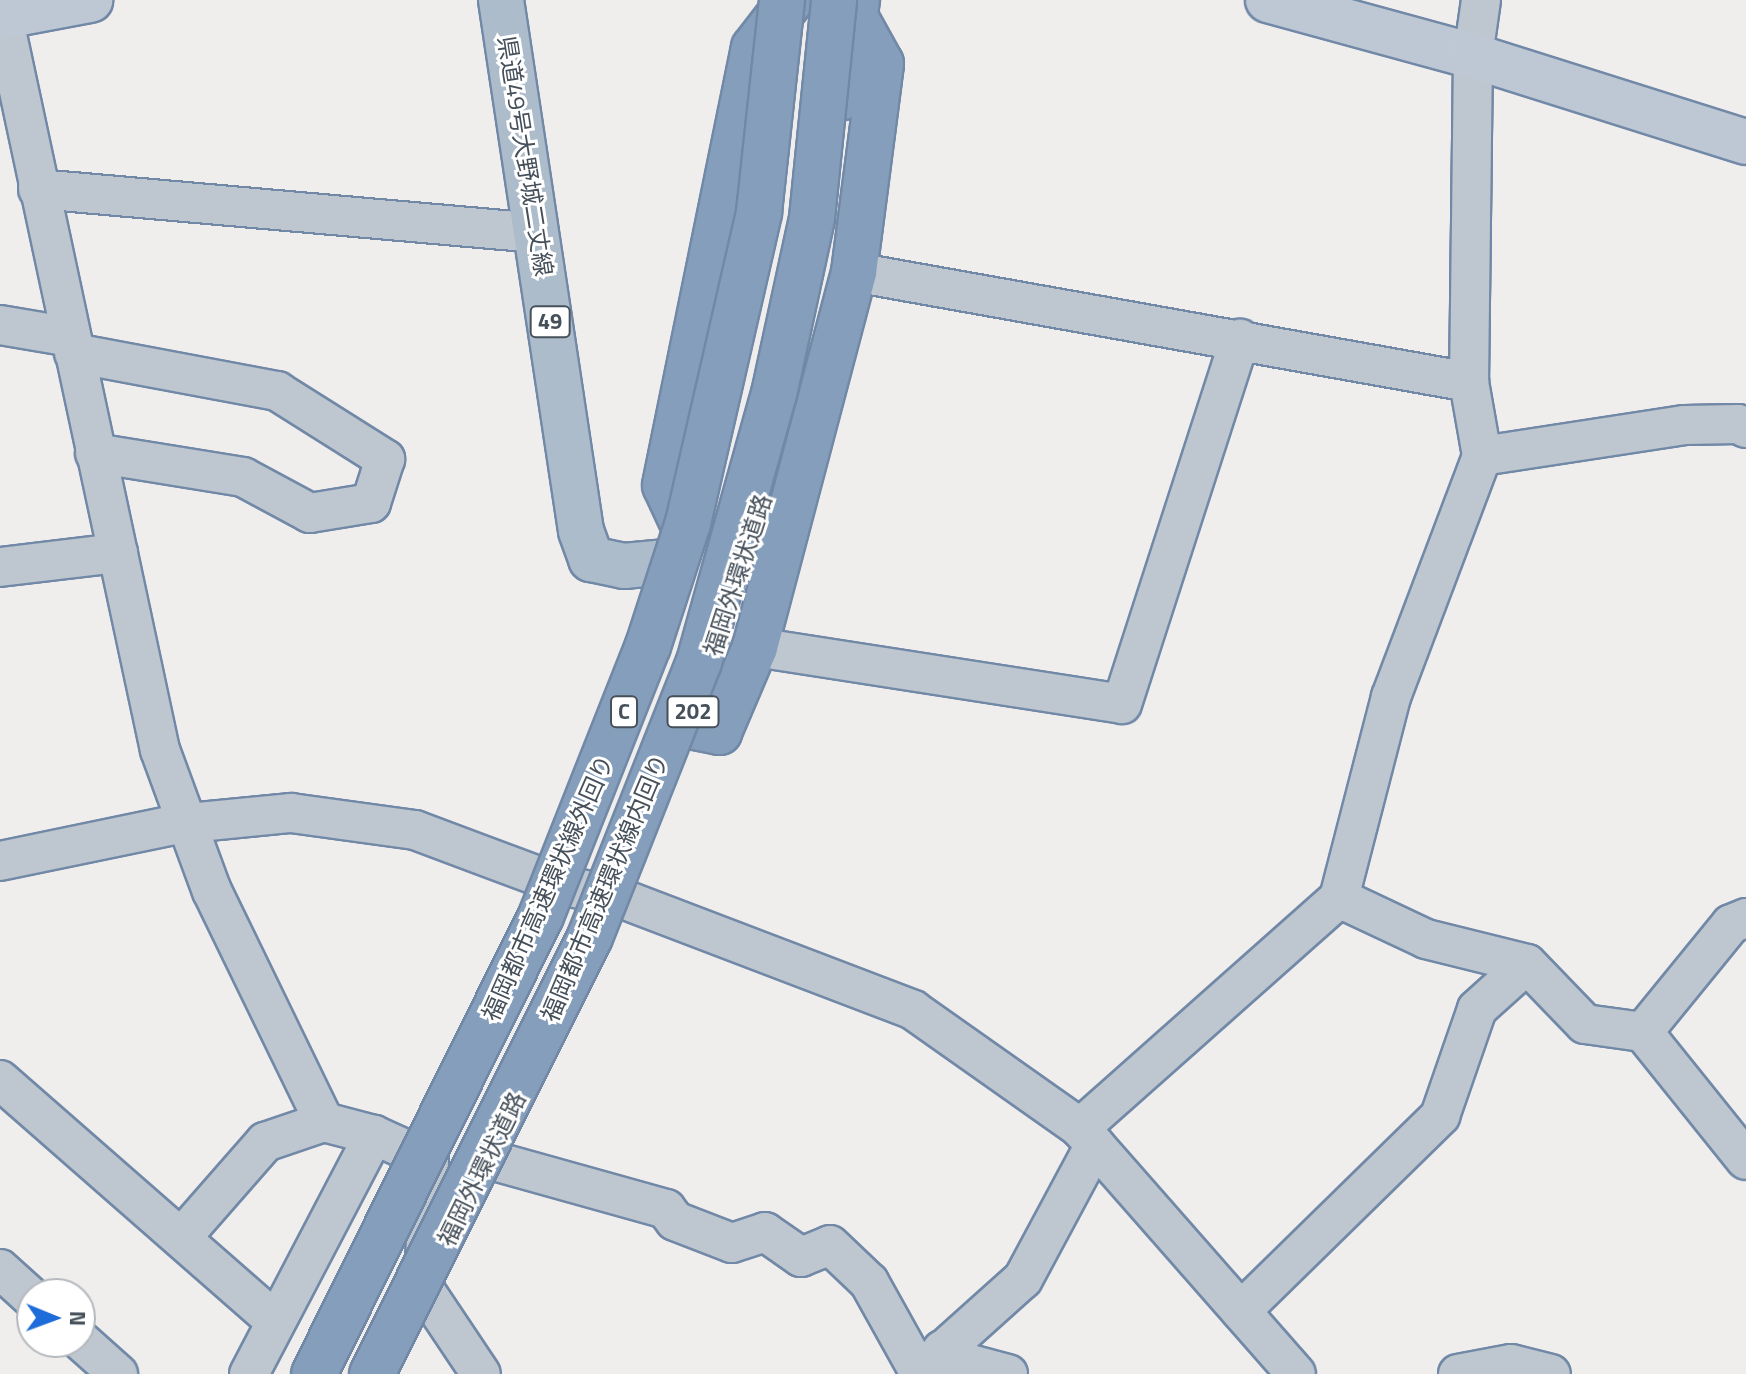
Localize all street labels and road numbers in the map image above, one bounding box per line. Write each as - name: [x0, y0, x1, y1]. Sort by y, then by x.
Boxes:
- street label: 県道49号大野城二丈線: [492, 34, 558, 278]
- road number: 49: [528, 304, 572, 340]
- street label: 福岡外環状道路: [698, 491, 778, 659]
- road number: C: [610, 694, 638, 730]
- road number: 202: [665, 694, 721, 730]
- street label: 福岡都市高速環状線内回り: [535, 750, 675, 1026]
- street label: 福岡都市高速環状線外回り: [476, 751, 620, 1025]
- street label: 福岡外環状道路: [432, 1087, 532, 1251]

